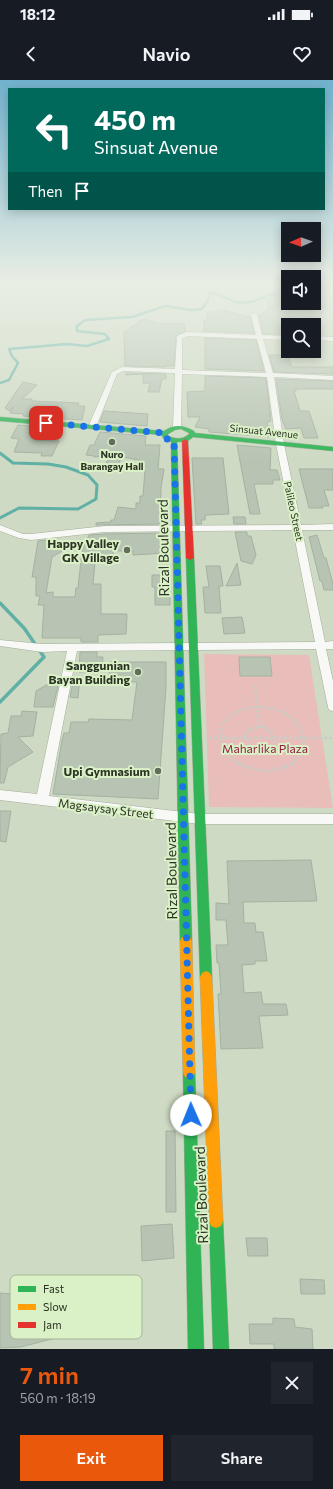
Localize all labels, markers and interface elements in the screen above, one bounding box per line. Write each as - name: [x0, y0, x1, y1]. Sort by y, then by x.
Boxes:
- text: 18:12: [20, 5, 55, 23]
- icon: back: [20, 43, 42, 65]
- text: Navio: [142, 43, 191, 65]
- icon: heart: [291, 43, 313, 65]
- text: 450 m: [94, 102, 176, 136]
- icon: left: [28, 104, 80, 156]
- text: Sinsuat Avenue: [94, 136, 218, 158]
- icon: arrive: [71, 180, 93, 202]
- text: Then: [28, 182, 63, 200]
- north arrow: [281, 222, 321, 262]
- map controls: [281, 222, 321, 358]
- button: sound: [281, 270, 321, 310]
- button: search: [281, 318, 321, 358]
- pin: [29, 406, 63, 440]
- icon: arrive: [35, 412, 57, 434]
- street label: Sinsuat Avenue: [229, 421, 299, 441]
- marker: Nuro Barangay Hall: [107, 437, 117, 447]
- place label: Nuro Barangay Hall: [80, 448, 144, 472]
- street label: Palileo Street: [282, 480, 306, 542]
- street label: Rizal Boulevard: [154, 499, 172, 597]
- place label: Happy Valley GK Village: [47, 536, 119, 564]
- marker: Happy Valley GK Village: [122, 545, 132, 555]
- place label: Sanggunian Bayan Building: [49, 658, 130, 686]
- marker: Sanggunian Bayan Building: [133, 667, 143, 677]
- park label: Maharlika Plaza: [222, 741, 308, 755]
- place label: Upi Gymnasium: [64, 764, 150, 778]
- marker: Upi Gymnasium: [153, 766, 163, 776]
- street label: Magsaysay Street: [58, 795, 155, 821]
- street label: Rizal Boulevard: [162, 822, 180, 920]
- position arrow: [170, 1094, 212, 1136]
- street label: Rizal Boulevard: [191, 1146, 211, 1244]
- legend: [10, 1275, 142, 1339]
- text: Fast: [43, 1282, 65, 1295]
- text: Slow: [43, 1300, 68, 1313]
- text: Jam: [43, 1318, 62, 1332]
- text: 7 min: [20, 1360, 79, 1389]
- button: close: [271, 1362, 313, 1404]
- text: 560 m · 18:19: [20, 1390, 96, 1406]
- button: Exit: [20, 1435, 163, 1481]
- button: Share: [171, 1435, 313, 1481]

